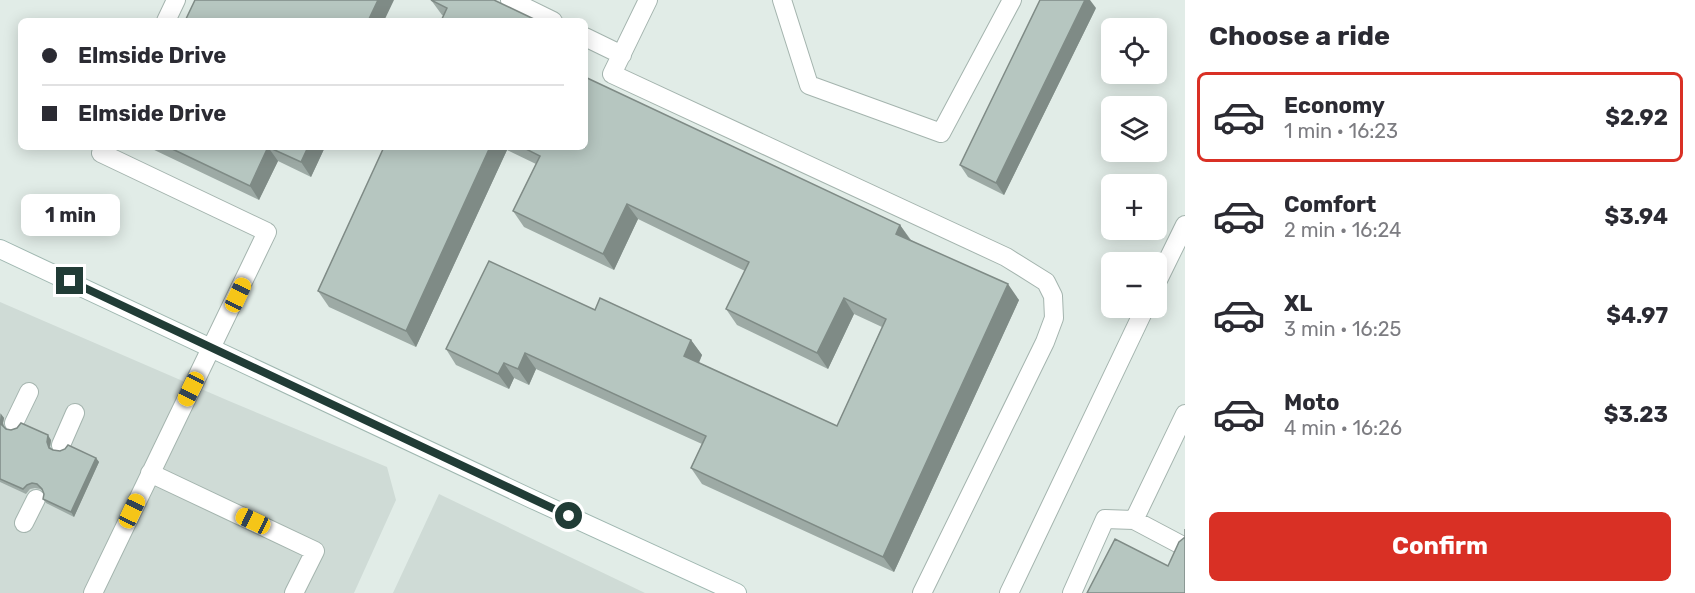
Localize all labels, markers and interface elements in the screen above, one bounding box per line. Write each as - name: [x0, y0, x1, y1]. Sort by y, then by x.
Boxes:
- map controls: [1101, 18, 1167, 318]
- button: locate: [1101, 18, 1167, 84]
- text: Choose a ride: [1209, 20, 1390, 52]
- text: Elmside Drive: [78, 42, 226, 69]
- icon: car: [1212, 90, 1266, 144]
- text: Economy: [1284, 92, 1385, 119]
- button: layers: [1101, 96, 1167, 162]
- text: Elmside Drive: [78, 100, 226, 127]
- text: $2.92: [1605, 104, 1668, 131]
- text: 1 min · 16:23: [1284, 119, 1398, 143]
- button: +: [1101, 174, 1167, 240]
- icon: car: [1212, 189, 1266, 243]
- text: Comfort: [1284, 191, 1376, 218]
- callout: 1 min: [20, 194, 119, 236]
- text: 1 min: [45, 203, 96, 227]
- text: $3.94: [1604, 203, 1668, 230]
- text: 2 min · 16:24: [1284, 218, 1402, 242]
- button: −: [1101, 252, 1167, 318]
- route end: [56, 267, 83, 294]
- car: [222, 275, 254, 315]
- icon: car: [1212, 288, 1266, 342]
- text: XL: [1284, 290, 1312, 317]
- text: $4.97: [1606, 302, 1668, 329]
- text: 3 min · 16:25: [1284, 317, 1401, 341]
- car: [175, 369, 207, 409]
- icon: car: [1212, 387, 1266, 441]
- text: Moto: [1284, 389, 1339, 416]
- text: $3.23: [1604, 401, 1668, 428]
- text: 4 min · 16:26: [1284, 416, 1402, 440]
- car: [116, 491, 148, 531]
- route start: [555, 502, 582, 529]
- car: [233, 505, 273, 537]
- button: Confirm: [1209, 512, 1671, 581]

